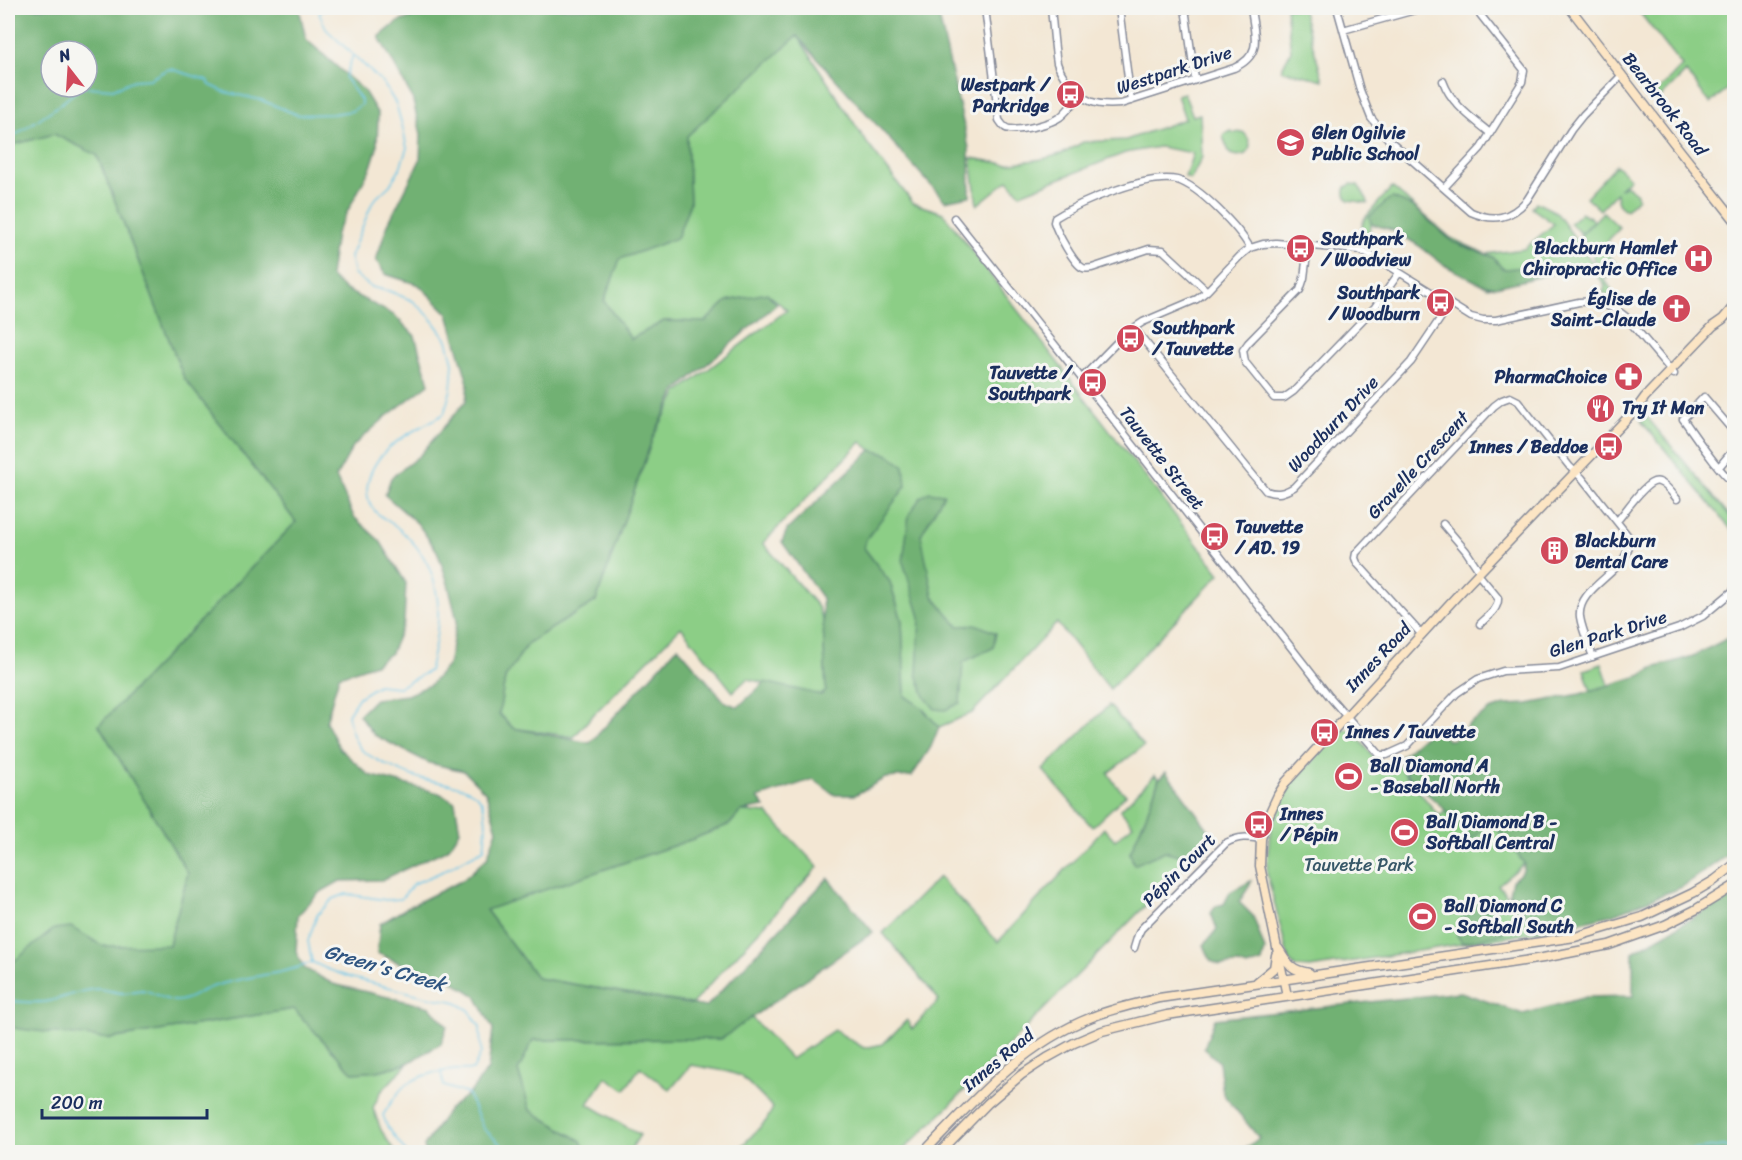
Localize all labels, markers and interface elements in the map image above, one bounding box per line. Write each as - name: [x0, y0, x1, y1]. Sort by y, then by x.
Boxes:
- street label: Westpark Drive: [1112, 36, 1236, 104]
- north arrow: [39, 39, 99, 99]
- text: N: [54, 39, 75, 71]
- street label: Bearbrook Road: [1614, 45, 1717, 164]
- place label: Westpark / Parkridge: [961, 69, 1052, 122]
- bus stop icon: Westpark / Parkridge: [1054, 79, 1086, 111]
- place label: Glen Ogilvie Public School: [1311, 117, 1420, 170]
- school or university icon: Glen Ogilvie Public School: [1275, 127, 1307, 159]
- place label: Southpark / Woodview: [1320, 223, 1412, 276]
- place label: Blackburn Hamlet Chiropractic Office: [1522, 232, 1679, 285]
- bus stop icon: Southpark / Woodview: [1284, 233, 1316, 265]
- hospital icon: Blackburn Hamlet Chiropractic Office: [1682, 242, 1714, 274]
- place label: Southpark / Woodburn: [1327, 277, 1420, 330]
- place label: Église de Saint-Claude: [1550, 283, 1657, 336]
- bus stop icon: Southpark / Woodburn: [1425, 287, 1457, 319]
- church icon: Église de Saint-Claude: [1661, 293, 1693, 325]
- place label: Southpark / Tauvette: [1151, 312, 1235, 365]
- bus stop icon: Southpark / Tauvette: [1115, 322, 1147, 354]
- place label: Tauvette / Southpark: [987, 357, 1074, 410]
- place label: PharmaChoice: [1495, 361, 1608, 393]
- pharmacy icon: PharmaChoice: [1612, 361, 1644, 393]
- bus stop icon: Tauvette / Southpark: [1076, 367, 1108, 399]
- street label: Woodburn Drive: [1279, 368, 1387, 480]
- restaurant icon: Try It Man: [1585, 392, 1617, 424]
- place label: Try It Man: [1622, 392, 1705, 424]
- street label: Tauvette Street: [1111, 399, 1213, 517]
- street label: Gravelle Crescent: [1359, 403, 1478, 527]
- place label: Innes / Beddoe: [1468, 431, 1588, 463]
- bus stop icon: Innes / Beddoe: [1593, 431, 1625, 463]
- place label: Tauvette / AD. 19: [1234, 511, 1304, 564]
- bus stop icon: Tauvette / AD. 19: [1198, 521, 1230, 553]
- place label: Blackburn Dental Care: [1575, 525, 1669, 578]
- building icon: Blackburn Dental Care: [1538, 535, 1570, 567]
- street label: Glen Park Drive: [1545, 601, 1671, 667]
- street label: Innes Road: [1336, 613, 1420, 700]
- bus stop icon: Innes / Tauvette: [1309, 716, 1341, 748]
- place label: Innes / Tauvette: [1345, 716, 1476, 748]
- place label: Ball Diamond A - Baseball North: [1370, 750, 1501, 803]
- sports icon: Ball Diamond A - Baseball North: [1333, 760, 1365, 792]
- place label: Innes / Pépin: [1279, 798, 1338, 851]
- place label: Ball Diamond B - Softball Central: [1425, 806, 1557, 859]
- bus stop icon: Innes / Pépin: [1243, 808, 1275, 840]
- sports icon: Ball Diamond B - Softball Central: [1389, 816, 1421, 848]
- street label: Pépin Court: [1134, 825, 1224, 915]
- park label: Tauvette Park: [1304, 849, 1414, 881]
- place label: Ball Diamond C - Softball South: [1444, 890, 1574, 943]
- sports icon: Ball Diamond C - Softball South: [1407, 900, 1439, 932]
- water label: Green's Creek: [320, 934, 452, 1003]
- street label: Innes Road: [954, 1019, 1043, 1101]
- scale bar: [42, 1082, 207, 1120]
- text: 200 m: [51, 1087, 103, 1119]

